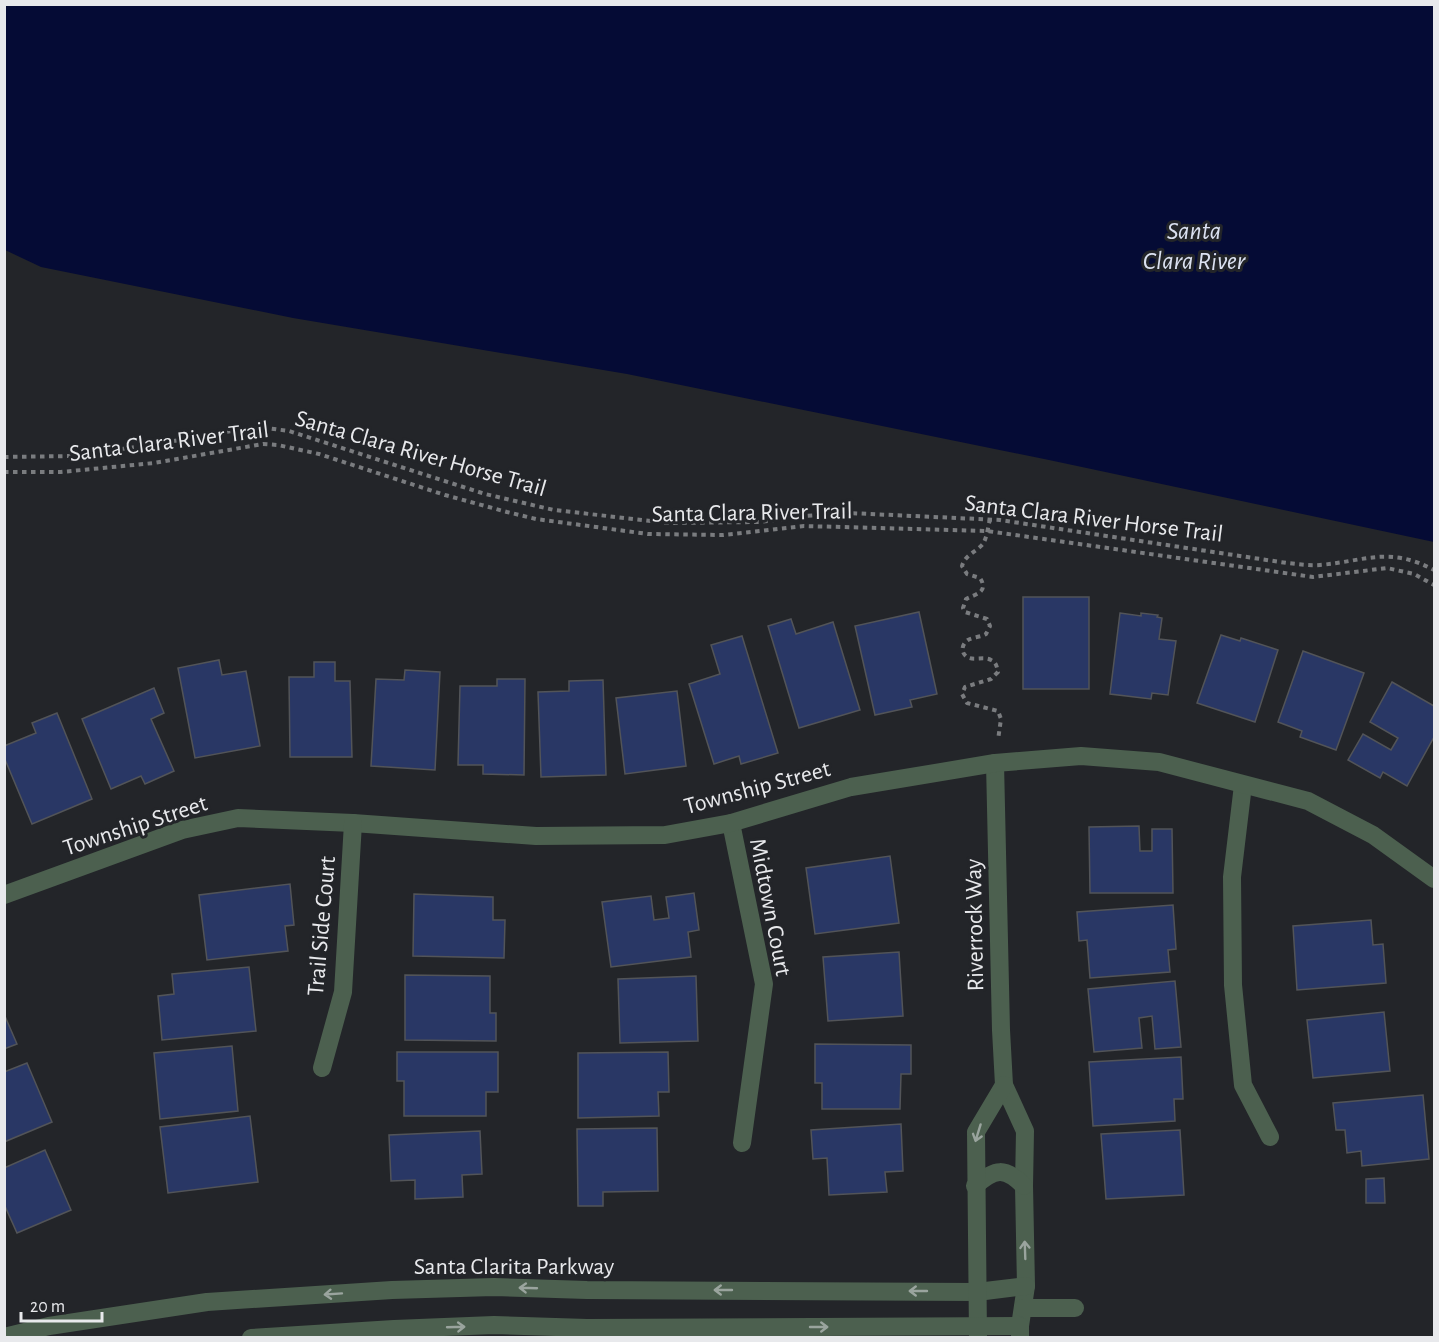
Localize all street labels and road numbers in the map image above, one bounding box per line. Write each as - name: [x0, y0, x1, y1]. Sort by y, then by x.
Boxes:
- street label: Santa Clara River Horse Trail: [292, 407, 549, 501]
- street label: Santa Clara River Trail: [68, 418, 270, 466]
- street label: Santa Clara River Horse Trail: [963, 491, 1224, 547]
- street label: Santa Clara River Trail: [651, 499, 853, 527]
- street label: Township Street: [682, 757, 833, 819]
- street label: Township Street: [60, 791, 211, 861]
- street label: Midtown Court: [745, 836, 795, 978]
- street label: Trail Side Court: [304, 855, 340, 997]
- street label: Riverrock Way: [962, 859, 988, 991]
- street label: Santa Clarita Parkway: [414, 1255, 614, 1279]

